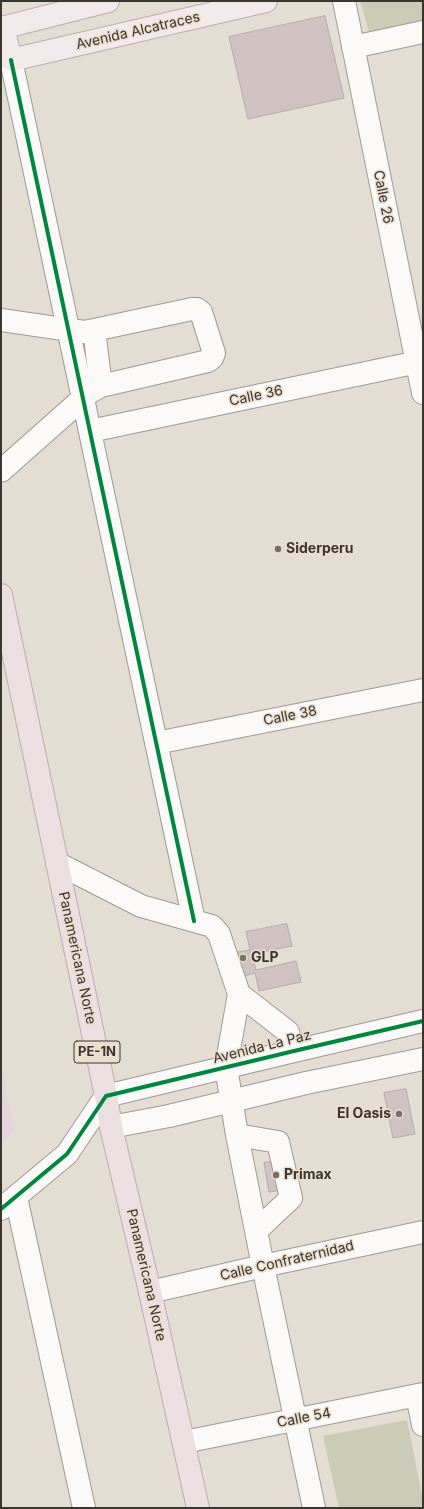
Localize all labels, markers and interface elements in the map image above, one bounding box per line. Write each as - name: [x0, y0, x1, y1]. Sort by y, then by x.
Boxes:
- street label: Avenida Alcatraces: [74, 9, 202, 53]
- street label: Calle 26: [370, 169, 396, 225]
- street label: Calle 36: [228, 382, 284, 410]
- place label: Siderperu: [286, 541, 354, 557]
- marker: Siderperu: [273, 544, 283, 554]
- street label: Calle 38: [262, 703, 318, 729]
- street label: Panamericana Norte: [55, 890, 99, 1026]
- place label: GLP: [251, 950, 278, 966]
- marker: GLP: [238, 953, 248, 963]
- street label: Avenida La Paz: [211, 1027, 313, 1067]
- road number: PE-1N: [74, 1041, 120, 1063]
- place label: El Oasis: [337, 1106, 391, 1122]
- marker: El Oasis: [394, 1109, 404, 1119]
- place label: Primax: [284, 1167, 332, 1183]
- marker: Primax: [271, 1170, 281, 1180]
- street label: Panamericana Norte: [123, 1207, 169, 1343]
- street label: Calle Confraternidad: [218, 1237, 356, 1285]
- street label: Calle 54: [276, 1405, 332, 1431]

